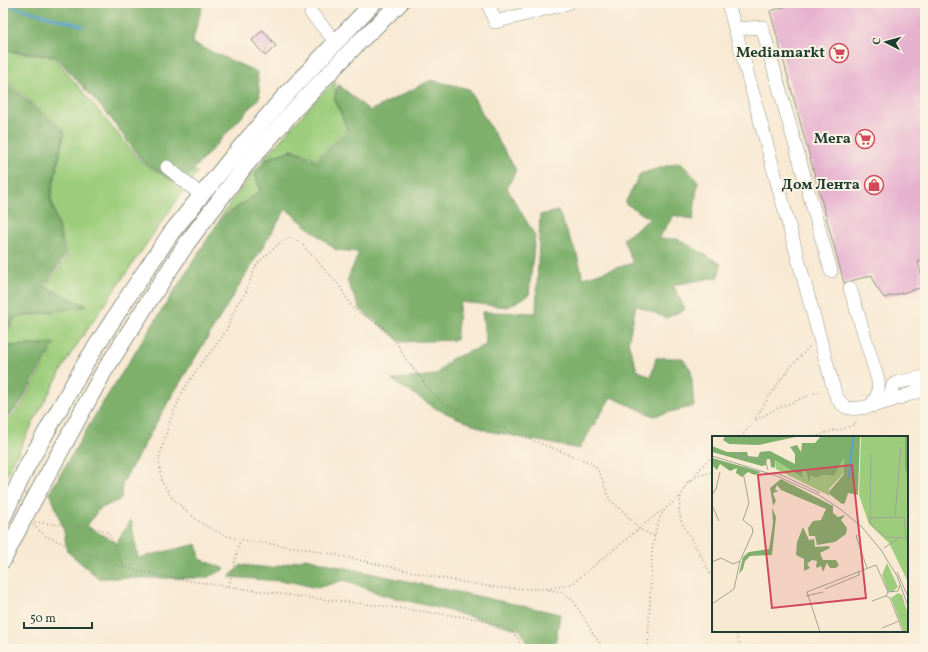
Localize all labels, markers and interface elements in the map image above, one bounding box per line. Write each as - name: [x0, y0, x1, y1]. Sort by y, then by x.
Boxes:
- north arrow: [866, 22, 906, 62]
- text: С: [870, 37, 885, 45]
- supermarket icon: Mediamarkt: [828, 42, 850, 64]
- place label: Mediamarkt: [736, 43, 825, 64]
- supermarket icon: Мега: [854, 128, 876, 150]
- place label: Мега: [814, 129, 851, 150]
- shop icon: Дом Лента: [863, 174, 885, 196]
- place label: Дом Лента: [782, 175, 860, 196]
- inset map: [712, 436, 908, 632]
- scale bar: [24, 604, 92, 630]
- text: 50 m: [30, 611, 56, 627]

